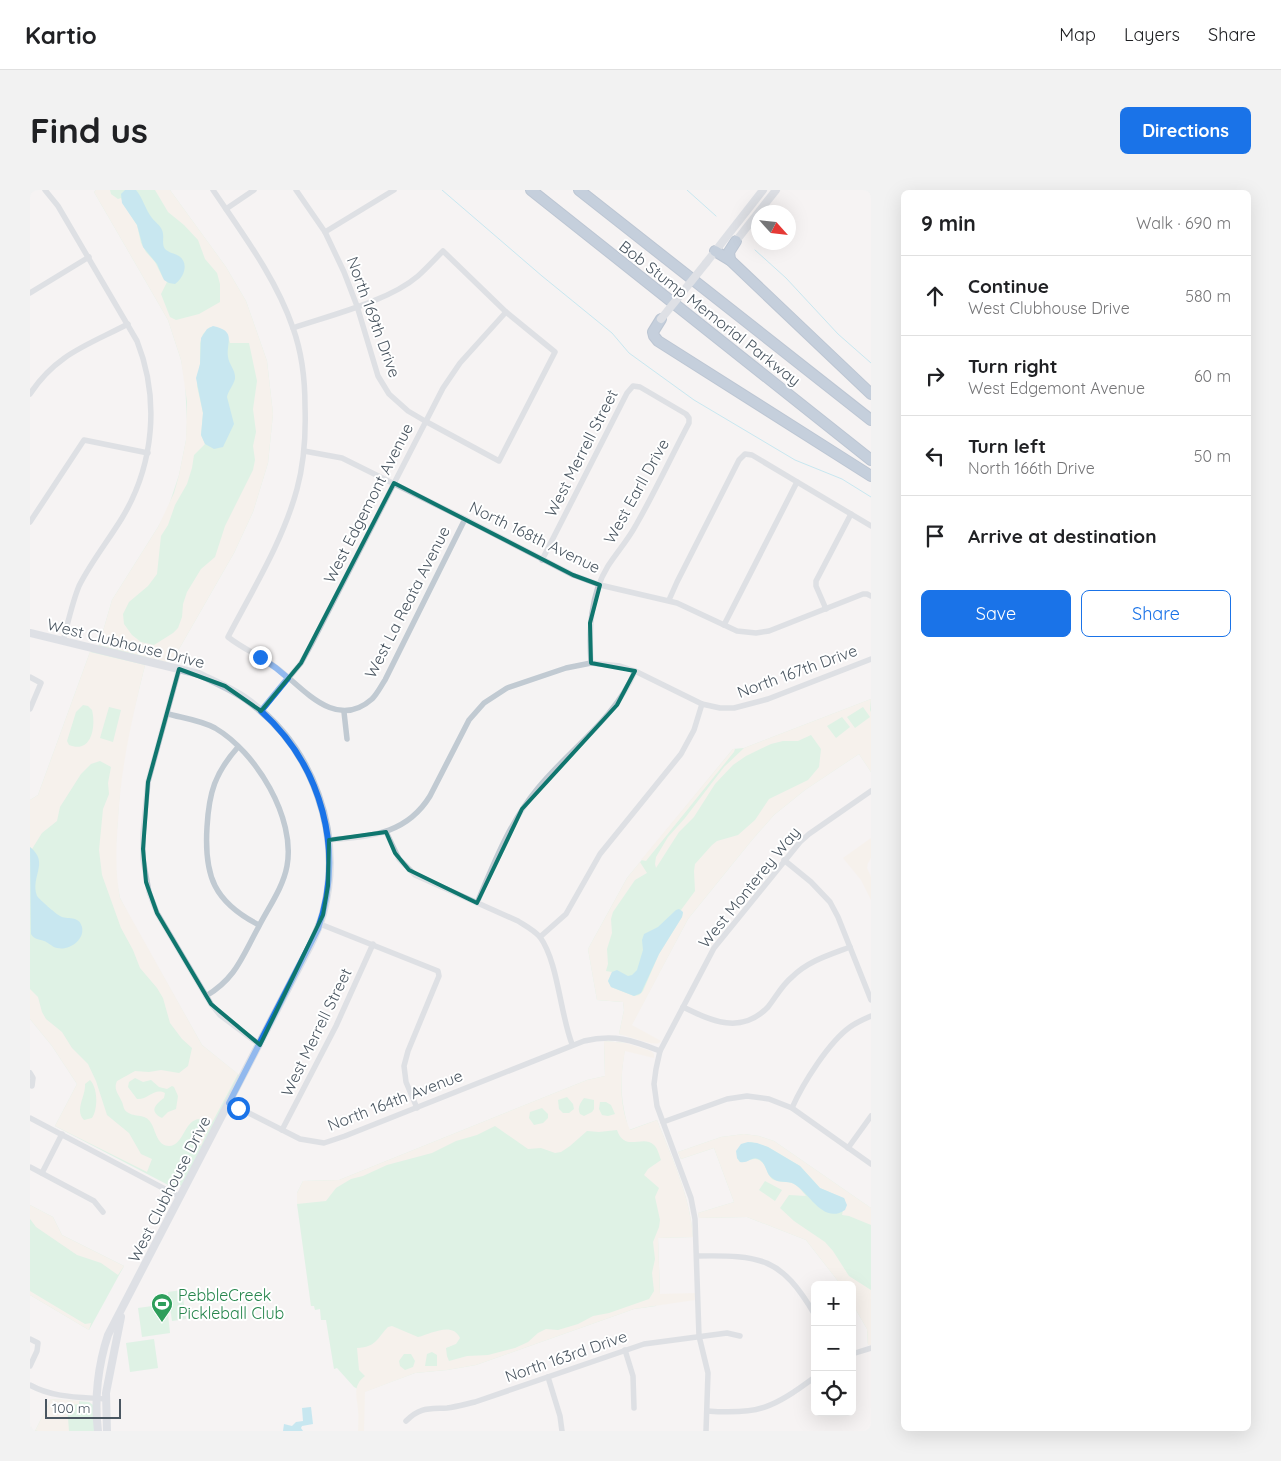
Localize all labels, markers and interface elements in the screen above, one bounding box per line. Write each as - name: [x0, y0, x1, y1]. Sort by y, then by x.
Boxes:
- text: Kartio: [25, 20, 97, 50]
- text: Map: [1059, 23, 1096, 46]
- text: Layers: [1124, 23, 1180, 46]
- text: Share: [1208, 23, 1256, 46]
- button: Directions: [1120, 107, 1251, 154]
- text: Find us: [30, 108, 148, 152]
- north arrow: [751, 205, 796, 250]
- text: 9 min: [921, 210, 976, 236]
- text: Walk · 690 m: [1136, 213, 1231, 233]
- street label: Bob Stump Memorial Parkway: [615, 236, 805, 390]
- street label: North 169th Drive: [343, 254, 405, 380]
- text: Continue: [968, 274, 1049, 298]
- icon: ahead: [921, 282, 949, 310]
- text: 580 m: [1185, 286, 1231, 306]
- text: West Clubhouse Drive: [968, 298, 1130, 318]
- text: Turn right: [968, 354, 1057, 378]
- icon: right: [921, 362, 949, 390]
- text: 60 m: [1194, 366, 1231, 386]
- text: West Edgemont Avenue: [968, 378, 1145, 398]
- street label: West Merrell Street: [540, 386, 622, 520]
- street label: West Edgemont Avenue: [319, 420, 417, 586]
- text: Turn left: [968, 434, 1046, 458]
- street label: West Earll Drive: [599, 435, 673, 547]
- icon: left: [921, 442, 949, 470]
- text: 50 m: [1194, 446, 1231, 466]
- text: North 166th Drive: [968, 458, 1095, 478]
- street label: North 168th Avenue: [466, 497, 604, 577]
- icon: arrive: [921, 522, 949, 550]
- street label: West La Reata Avenue: [360, 523, 454, 681]
- text: Arrive at destination: [968, 524, 1157, 548]
- button: Save: [921, 590, 1071, 637]
- button: Share: [1081, 590, 1231, 637]
- street label: West Clubhouse Drive: [45, 614, 207, 672]
- street label: North 167th Drive: [734, 640, 860, 702]
- route end: [249, 646, 272, 669]
- street label: West Monterey Way: [694, 822, 804, 952]
- street label: West Merrell Street: [276, 965, 356, 1099]
- street label: North 164th Avenue: [325, 1065, 465, 1135]
- route start: [227, 1097, 250, 1120]
- street label: West Clubhouse Drive: [123, 1112, 215, 1266]
- map controls: [811, 1281, 856, 1416]
- button: +: [811, 1281, 856, 1326]
- place label: PebbleCreek Pickleball Club: [178, 1285, 284, 1323]
- sports icon: PebbleCreek Pickleball Club: [150, 1292, 174, 1323]
- street label: North 163rd Drive: [502, 1326, 630, 1386]
- button: −: [811, 1326, 856, 1371]
- button: locate: [811, 1371, 856, 1416]
- scale bar: [45, 1396, 121, 1419]
- text: 100 m: [52, 1399, 90, 1417]

